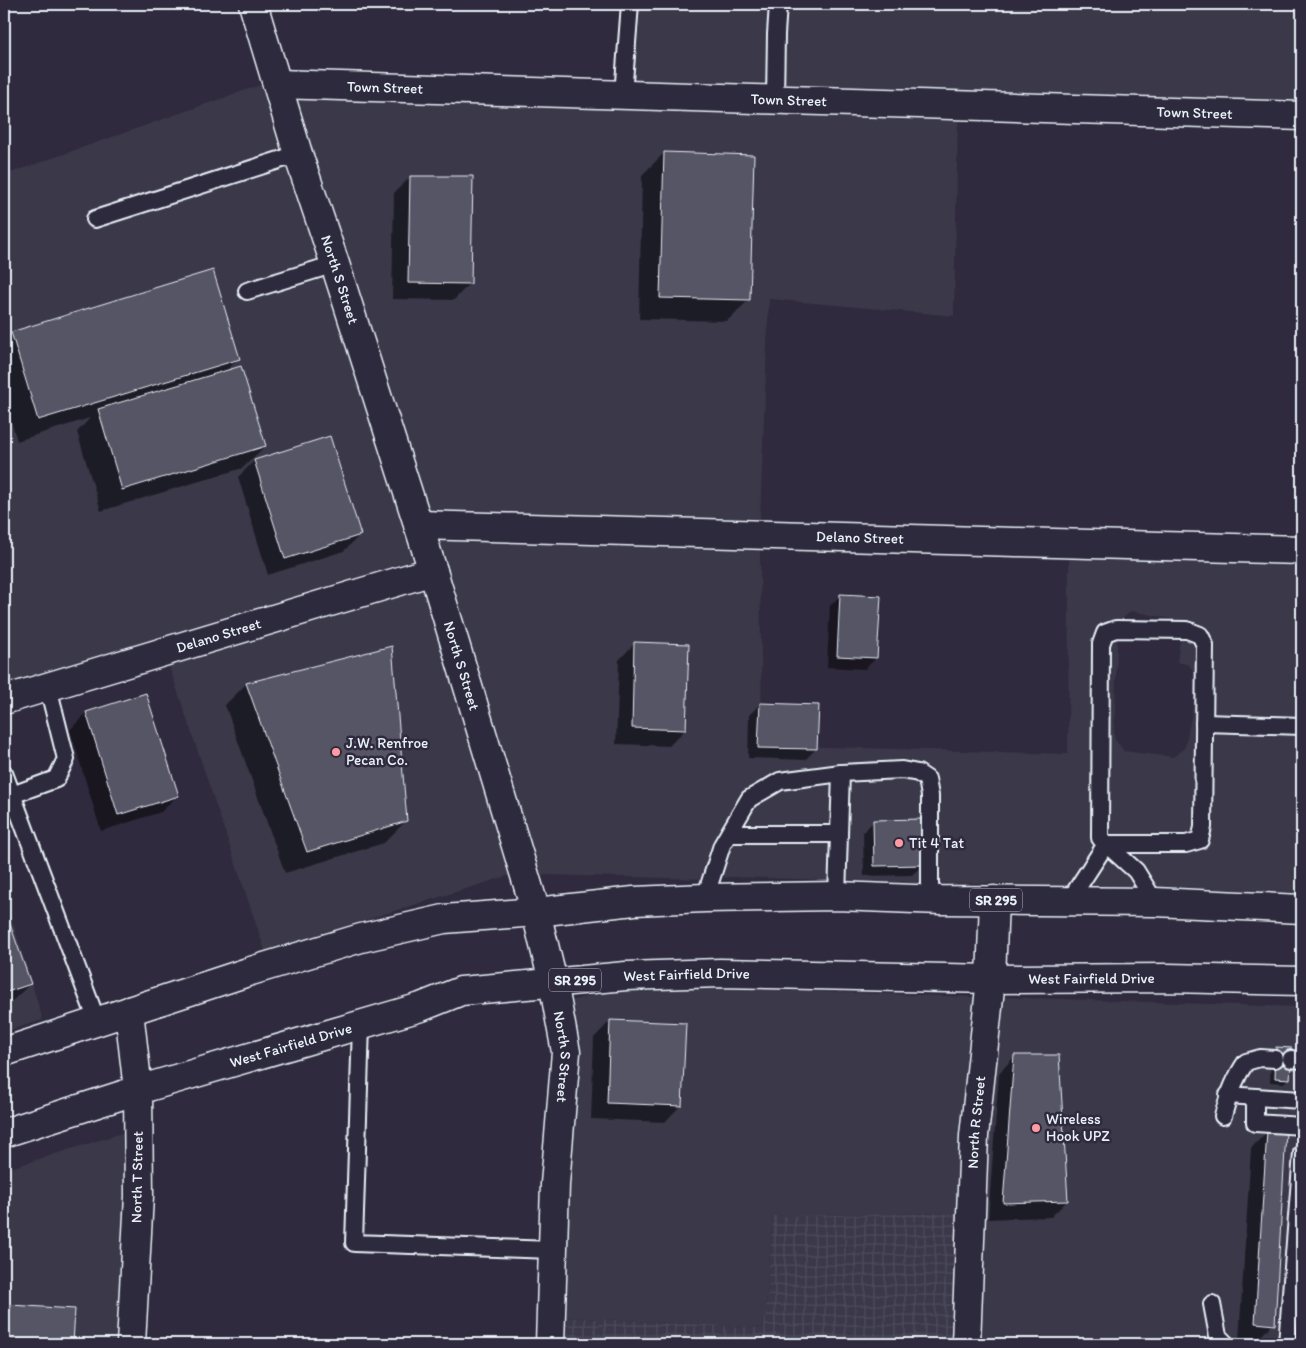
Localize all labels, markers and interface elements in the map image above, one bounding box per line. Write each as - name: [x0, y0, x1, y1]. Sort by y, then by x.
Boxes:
- street label: Town Street: [347, 77, 424, 98]
- street label: Town Street: [750, 90, 827, 110]
- street label: Town Street: [1156, 102, 1233, 123]
- street label: North S Street: [317, 233, 363, 327]
- street label: Delano Street: [816, 527, 904, 548]
- street label: Delano Street: [174, 614, 263, 657]
- street label: North S Street: [440, 619, 484, 713]
- place label: J.W. Renfroe Pecan Co.: [346, 734, 428, 769]
- marker: J.W. Renfroe Pecan Co.: [330, 746, 342, 758]
- place label: Tit 4 Tat: [909, 834, 964, 852]
- marker: Tit 4 Tat: [893, 837, 905, 849]
- road number: SR 295: [970, 888, 1022, 912]
- street label: West Fairfield Drive: [623, 964, 750, 985]
- road number: SR 295: [549, 968, 601, 992]
- street label: West Fairfield Drive: [1028, 969, 1155, 988]
- street label: North S Street: [550, 1010, 575, 1104]
- street label: West Fairfield Drive: [228, 1019, 354, 1072]
- street label: North R Street: [964, 1075, 989, 1169]
- place label: Wireless Hook UPZ: [1046, 1110, 1110, 1145]
- marker: Wireless Hook UPZ: [1030, 1122, 1042, 1134]
- street label: North T Street: [127, 1130, 147, 1223]

